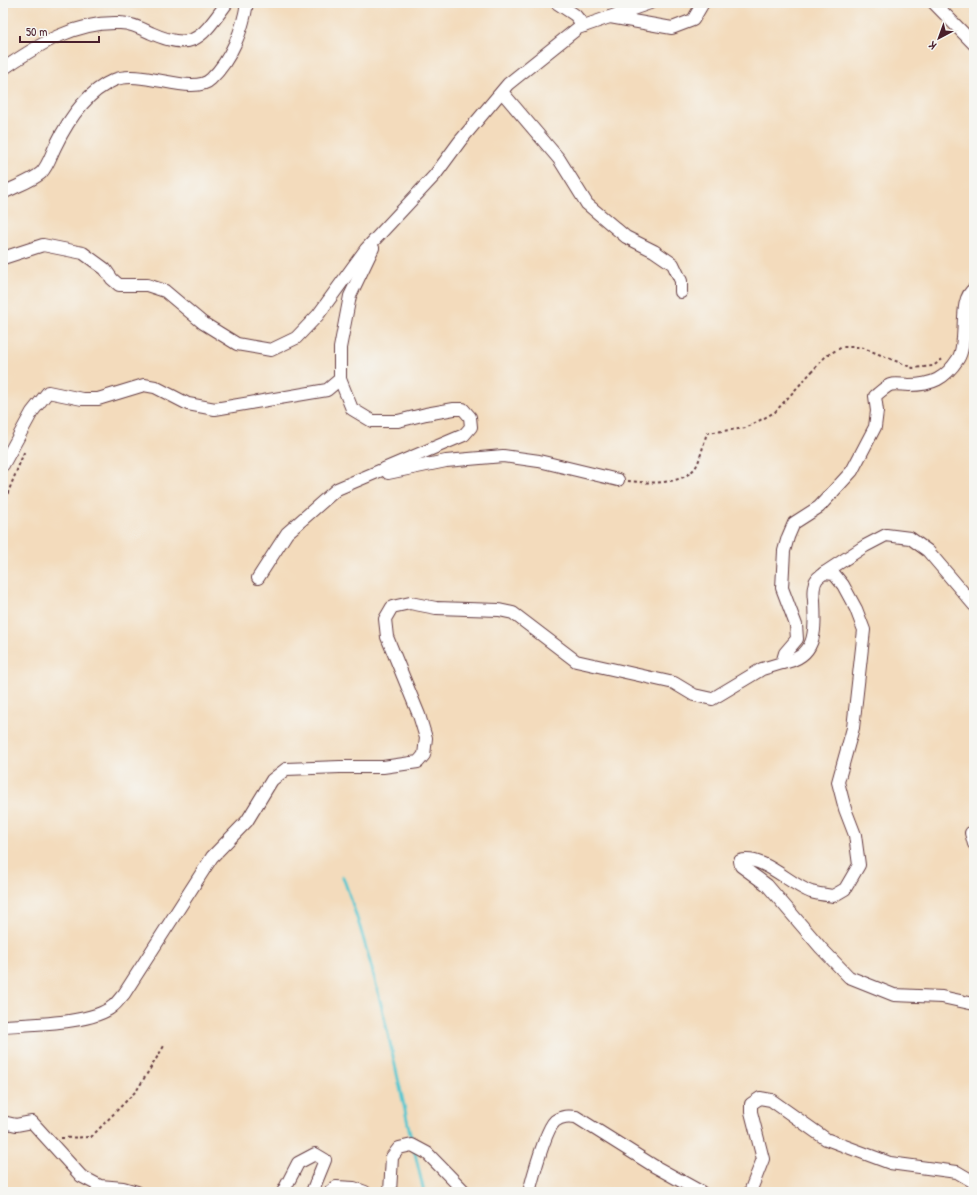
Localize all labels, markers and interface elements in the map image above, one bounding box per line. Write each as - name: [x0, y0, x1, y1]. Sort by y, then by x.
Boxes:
- scale bar: [20, 18, 99, 44]
- north arrow: [919, 18, 959, 58]
- text: 50 m: [26, 23, 47, 40]
- text: K: [925, 38, 939, 53]

